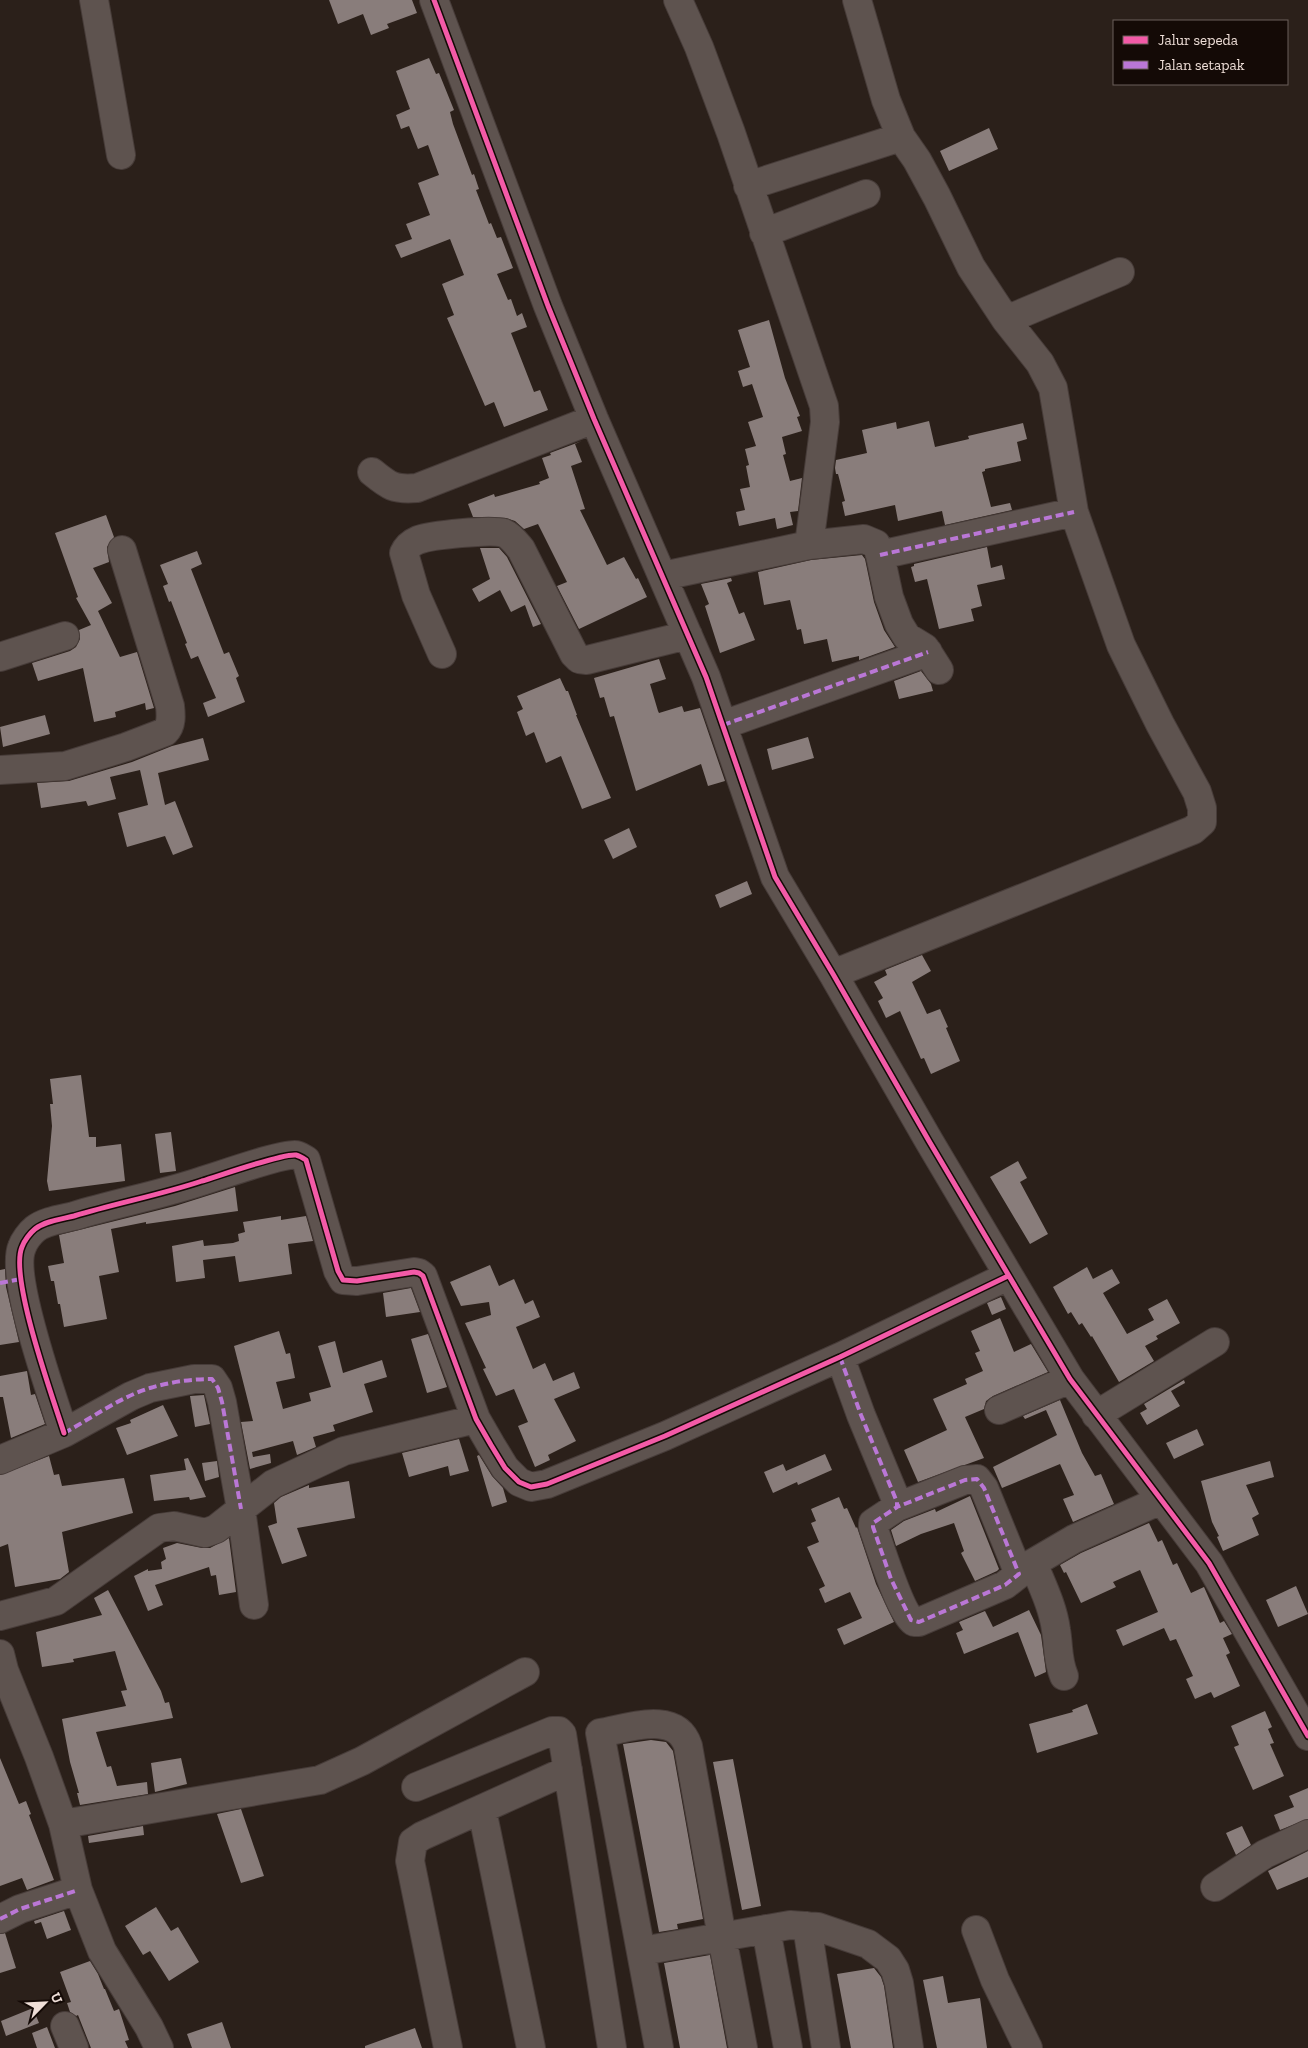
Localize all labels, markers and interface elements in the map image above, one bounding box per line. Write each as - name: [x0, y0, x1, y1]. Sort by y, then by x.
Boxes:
- legend: [1113, 20, 1288, 85]
- text: Jalur sepeda: [1158, 31, 1238, 49]
- text: Jalan setapak: [1158, 56, 1245, 74]
- north arrow: [20, 1978, 70, 2028]
- text: U: [47, 1990, 66, 2006]

